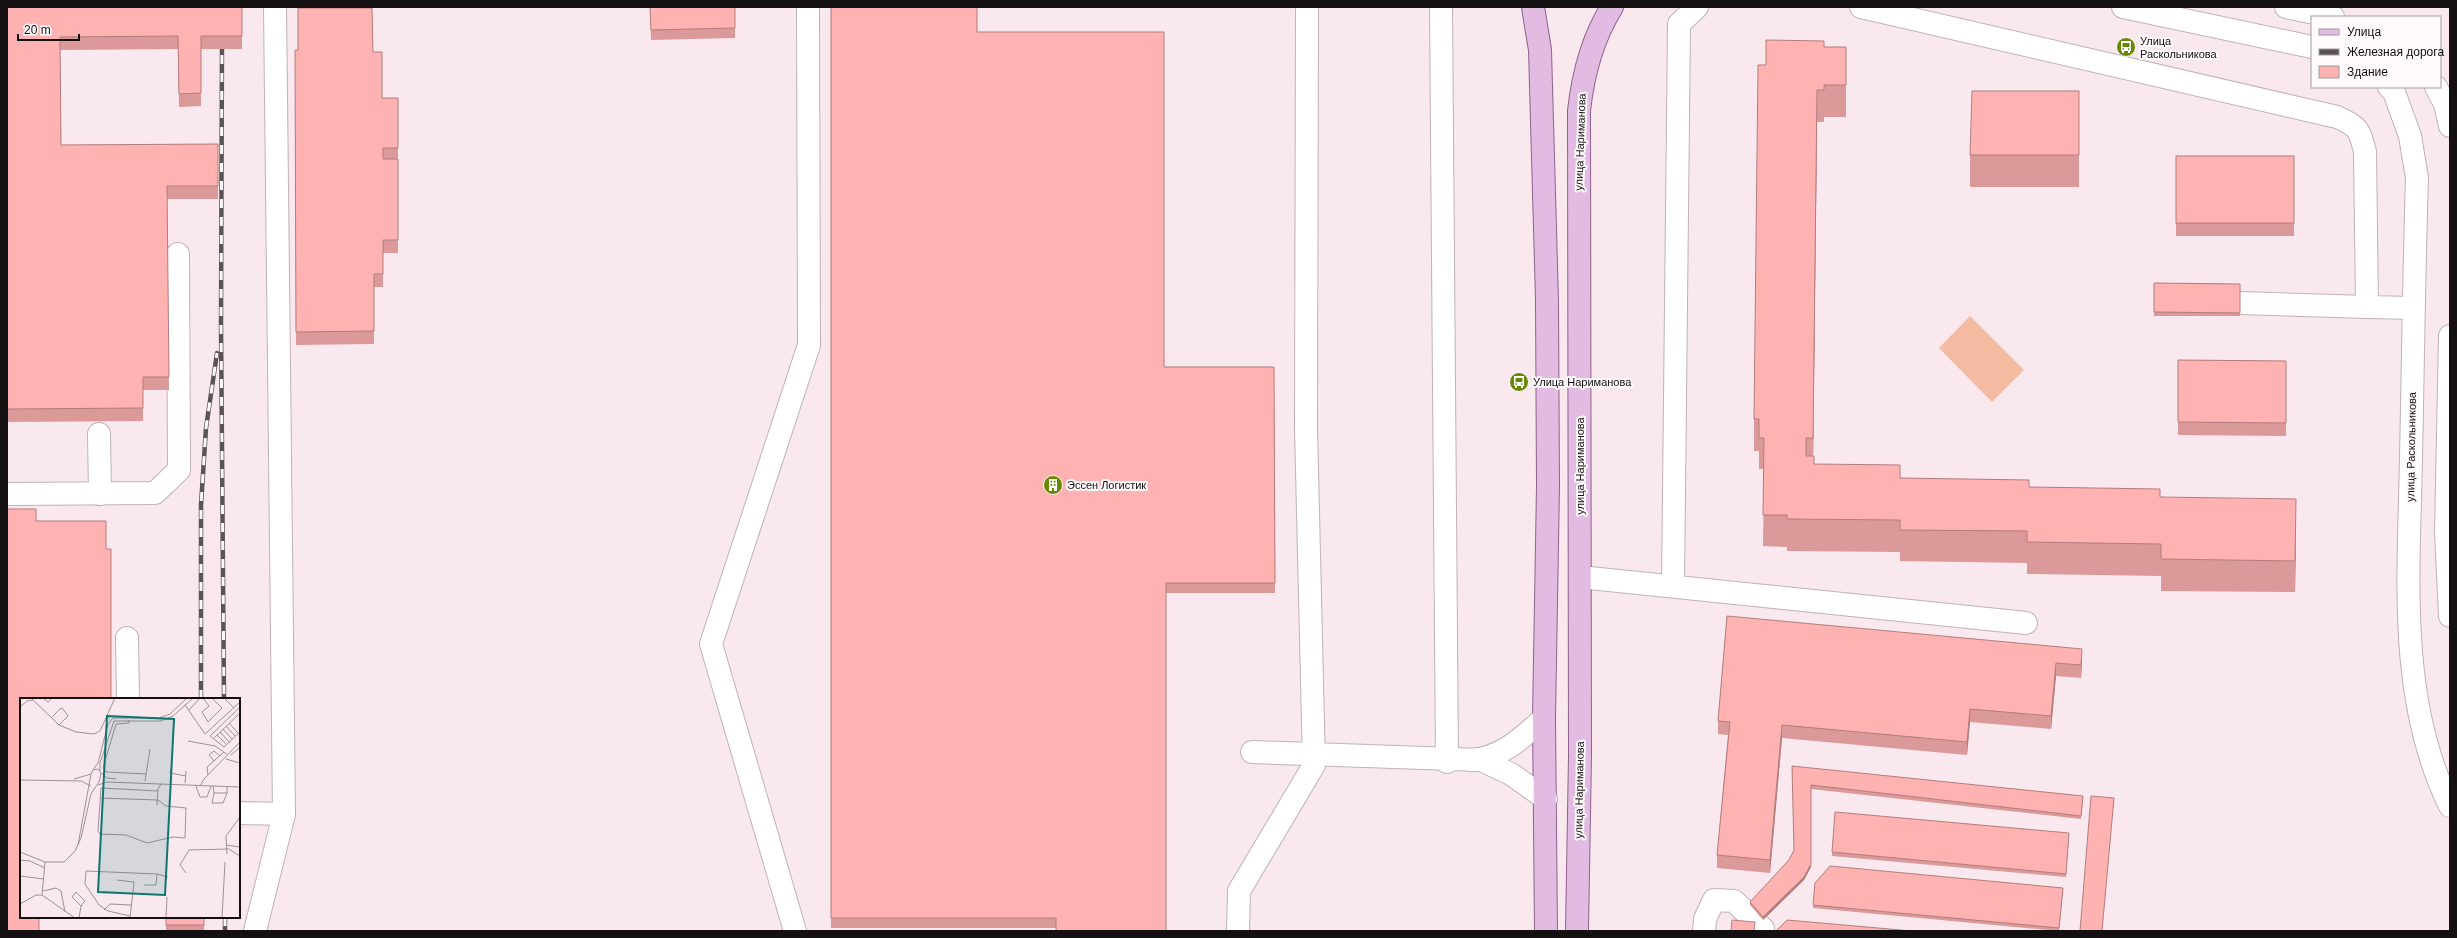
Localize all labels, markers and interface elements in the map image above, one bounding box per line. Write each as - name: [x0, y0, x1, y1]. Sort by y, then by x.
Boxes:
- scale bar: [18, 16, 79, 42]
- legend: [2311, 16, 2441, 88]
- text: 20 m: [24, 23, 51, 37]
- text: Улица: [2347, 25, 2381, 39]
- place label: Улица Раскольникова: [2140, 35, 2218, 60]
- bus stop icon: Улица Раскольникова: [2115, 36, 2137, 58]
- text: Железная дорога: [2347, 45, 2444, 59]
- text: Здание: [2347, 65, 2388, 79]
- street label: улица Нариманова: [1572, 92, 1588, 191]
- bus stop icon: Улица Нариманова: [1508, 371, 1530, 393]
- place label: Улица Нариманова: [1533, 376, 1632, 388]
- street label: улица Раскольникова: [2404, 391, 2418, 502]
- street label: улица Нариманова: [1574, 416, 1586, 515]
- building icon: Эссен Логистик: [1042, 474, 1064, 496]
- place label: Эссен Логистик: [1067, 479, 1146, 491]
- inset map: [20, 698, 240, 918]
- street label: улица Нариманова: [1572, 740, 1586, 839]

